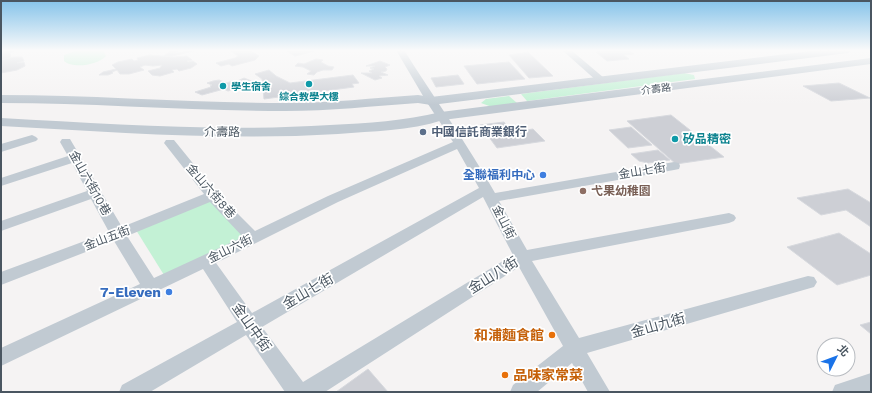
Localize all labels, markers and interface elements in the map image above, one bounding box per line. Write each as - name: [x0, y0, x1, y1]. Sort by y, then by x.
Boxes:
- marker: 綜合教學大樓: [304, 79, 314, 89]
- marker: 學生宿舍: [218, 81, 228, 91]
- place label: 學生宿舍: [231, 81, 271, 92]
- street label: 介壽路: [640, 82, 672, 96]
- place label: 綜合教學大樓: [279, 91, 339, 102]
- street label: 介壽路: [204, 125, 240, 139]
- place label: 中國信託商業銀行: [431, 125, 527, 139]
- marker: 中國信託商業銀行: [418, 127, 428, 137]
- place label: 矽品精密: [682, 132, 731, 146]
- marker: 矽品精密: [670, 134, 680, 144]
- street label: 金山六街10巷: [66, 148, 114, 218]
- street label: 金山七街: [617, 160, 667, 182]
- street label: 金山六街8巷: [184, 161, 238, 221]
- place label: 全聯福利中心: [463, 168, 535, 182]
- marker: 全聯福利中心: [538, 170, 548, 180]
- place label: 弋果幼稚園: [591, 184, 651, 198]
- marker: 弋果幼稚園: [578, 186, 588, 196]
- street label: 金山街: [490, 203, 518, 241]
- street label: 金山五街: [82, 223, 132, 253]
- street label: 金山六街: [205, 232, 255, 266]
- street label: 金山八街: [465, 253, 521, 297]
- street label: 金山七街: [280, 270, 336, 312]
- place label: 7-Eleven: [100, 284, 161, 300]
- marker: 7-Eleven: [164, 287, 174, 297]
- street label: 金山中街: [229, 299, 275, 355]
- street label: 金山九街: [629, 310, 687, 340]
- place label: 和浦麵食館: [474, 327, 544, 343]
- marker: 和浦麵食館: [547, 330, 557, 340]
- north arrow: [816, 337, 856, 377]
- text: 北: [835, 342, 852, 359]
- place label: 品味家常菜: [513, 367, 583, 383]
- marker: 品味家常菜: [500, 370, 510, 380]

